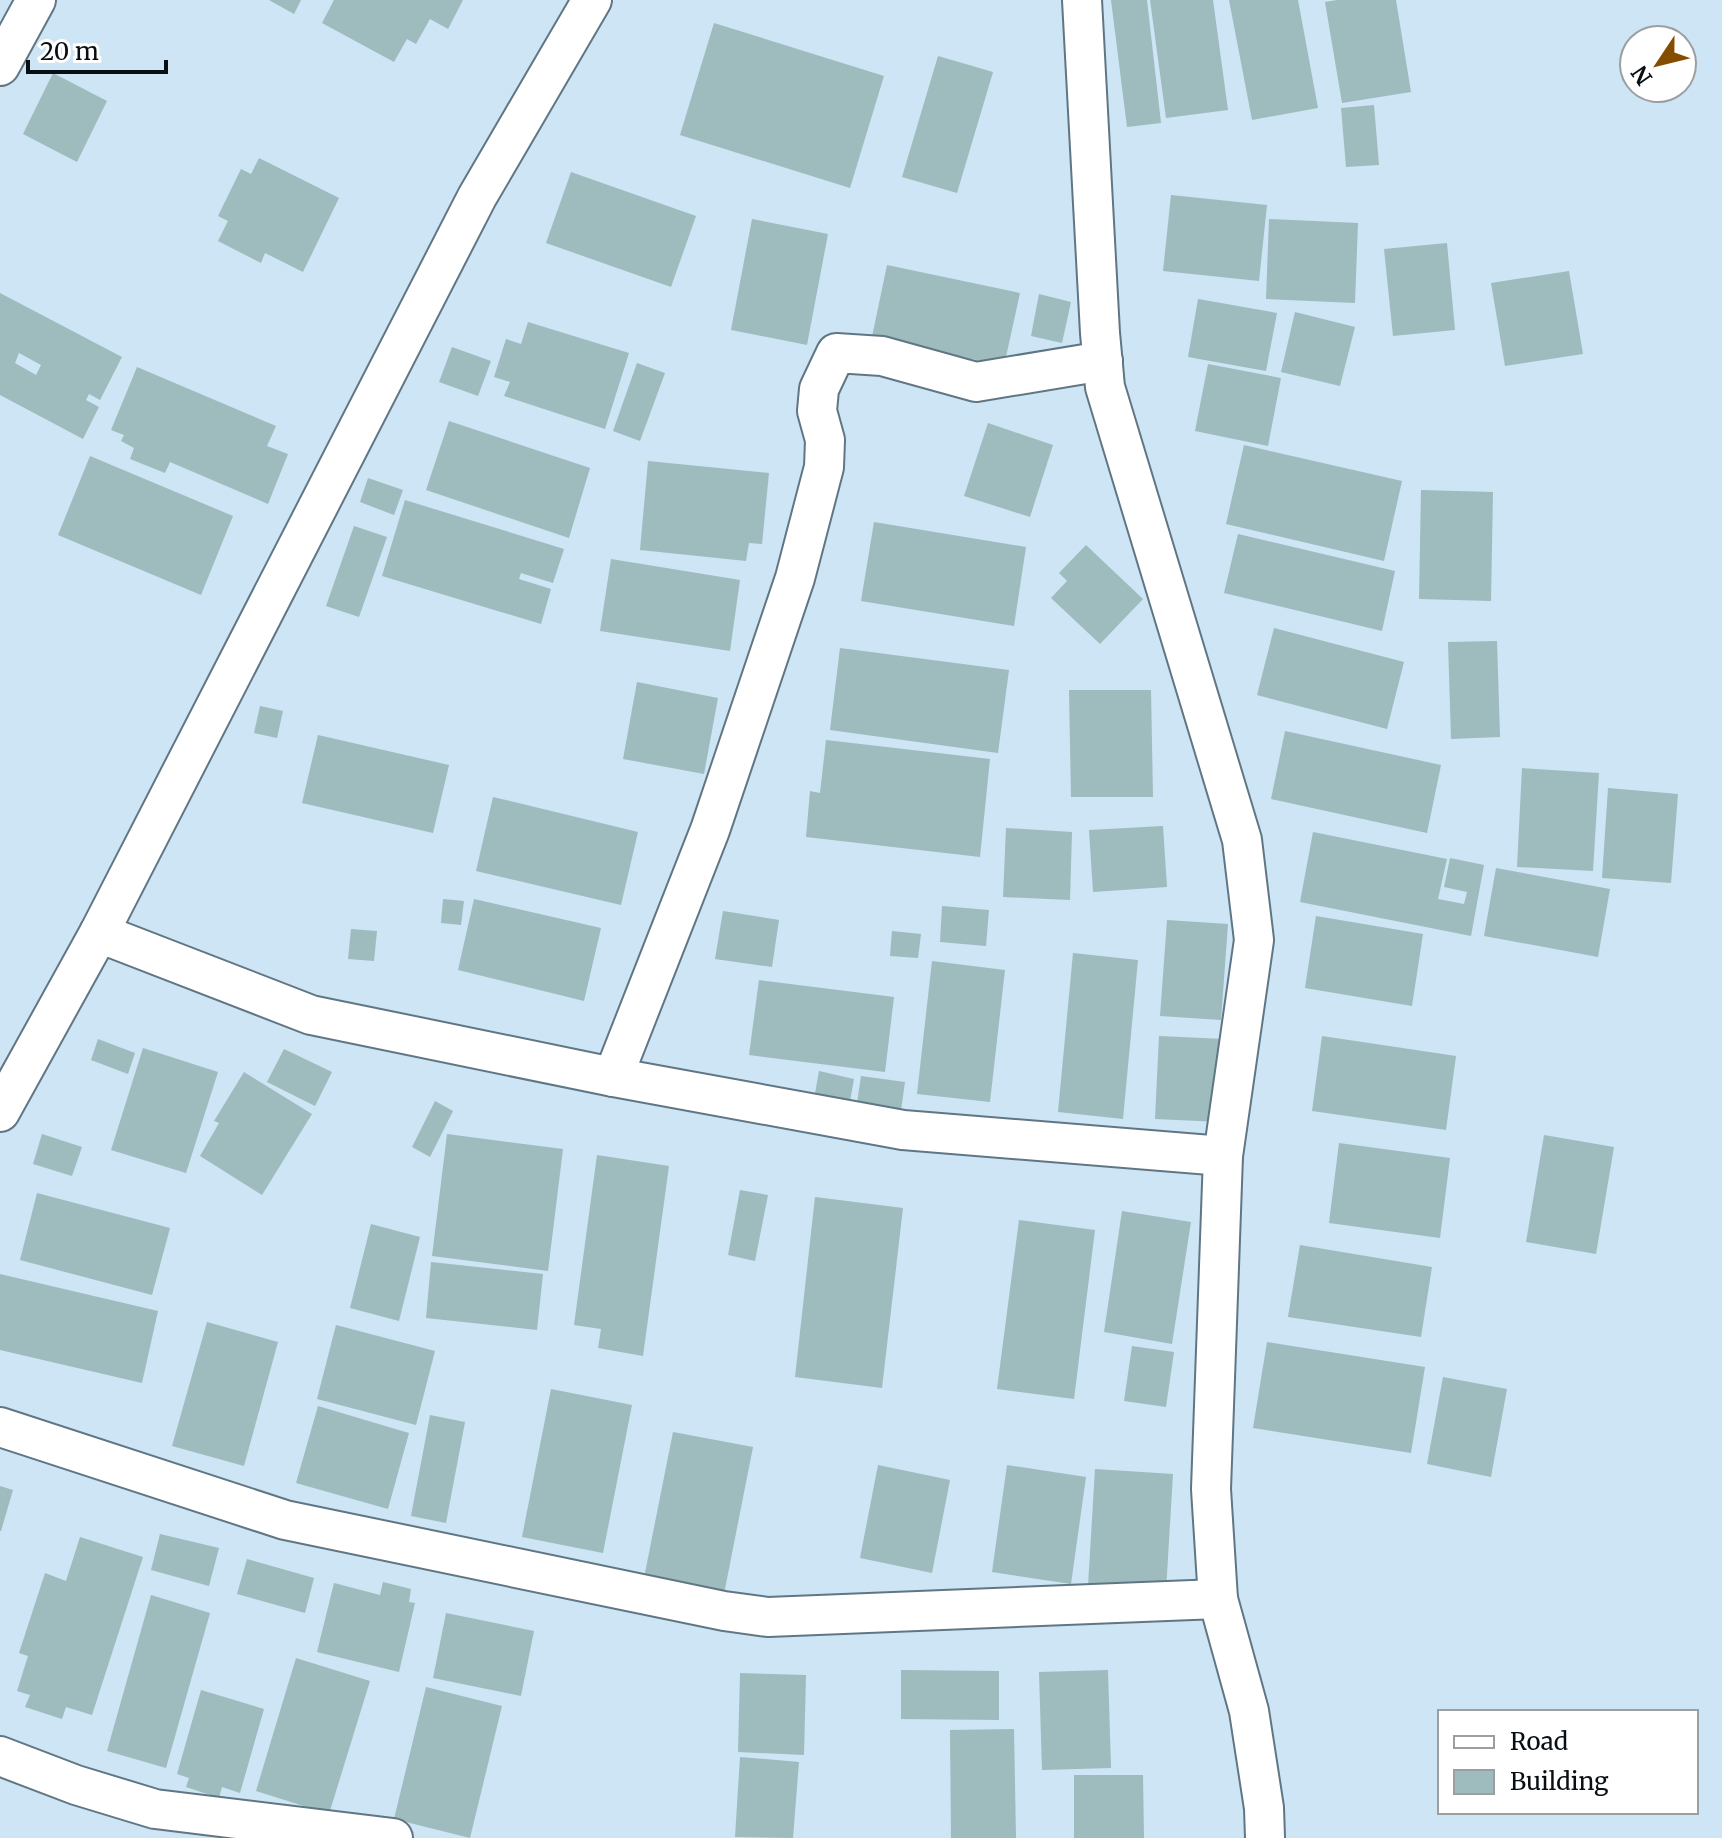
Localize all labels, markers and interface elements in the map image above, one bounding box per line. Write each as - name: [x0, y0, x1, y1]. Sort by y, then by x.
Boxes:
- scale bar: [28, 24, 166, 74]
- north arrow: [1618, 24, 1698, 104]
- text: 20 m: [40, 36, 99, 67]
- text: N: [1625, 60, 1658, 91]
- legend: [1438, 1710, 1698, 1814]
- text: Road: [1510, 1726, 1568, 1757]
- text: Building: [1510, 1766, 1609, 1797]

